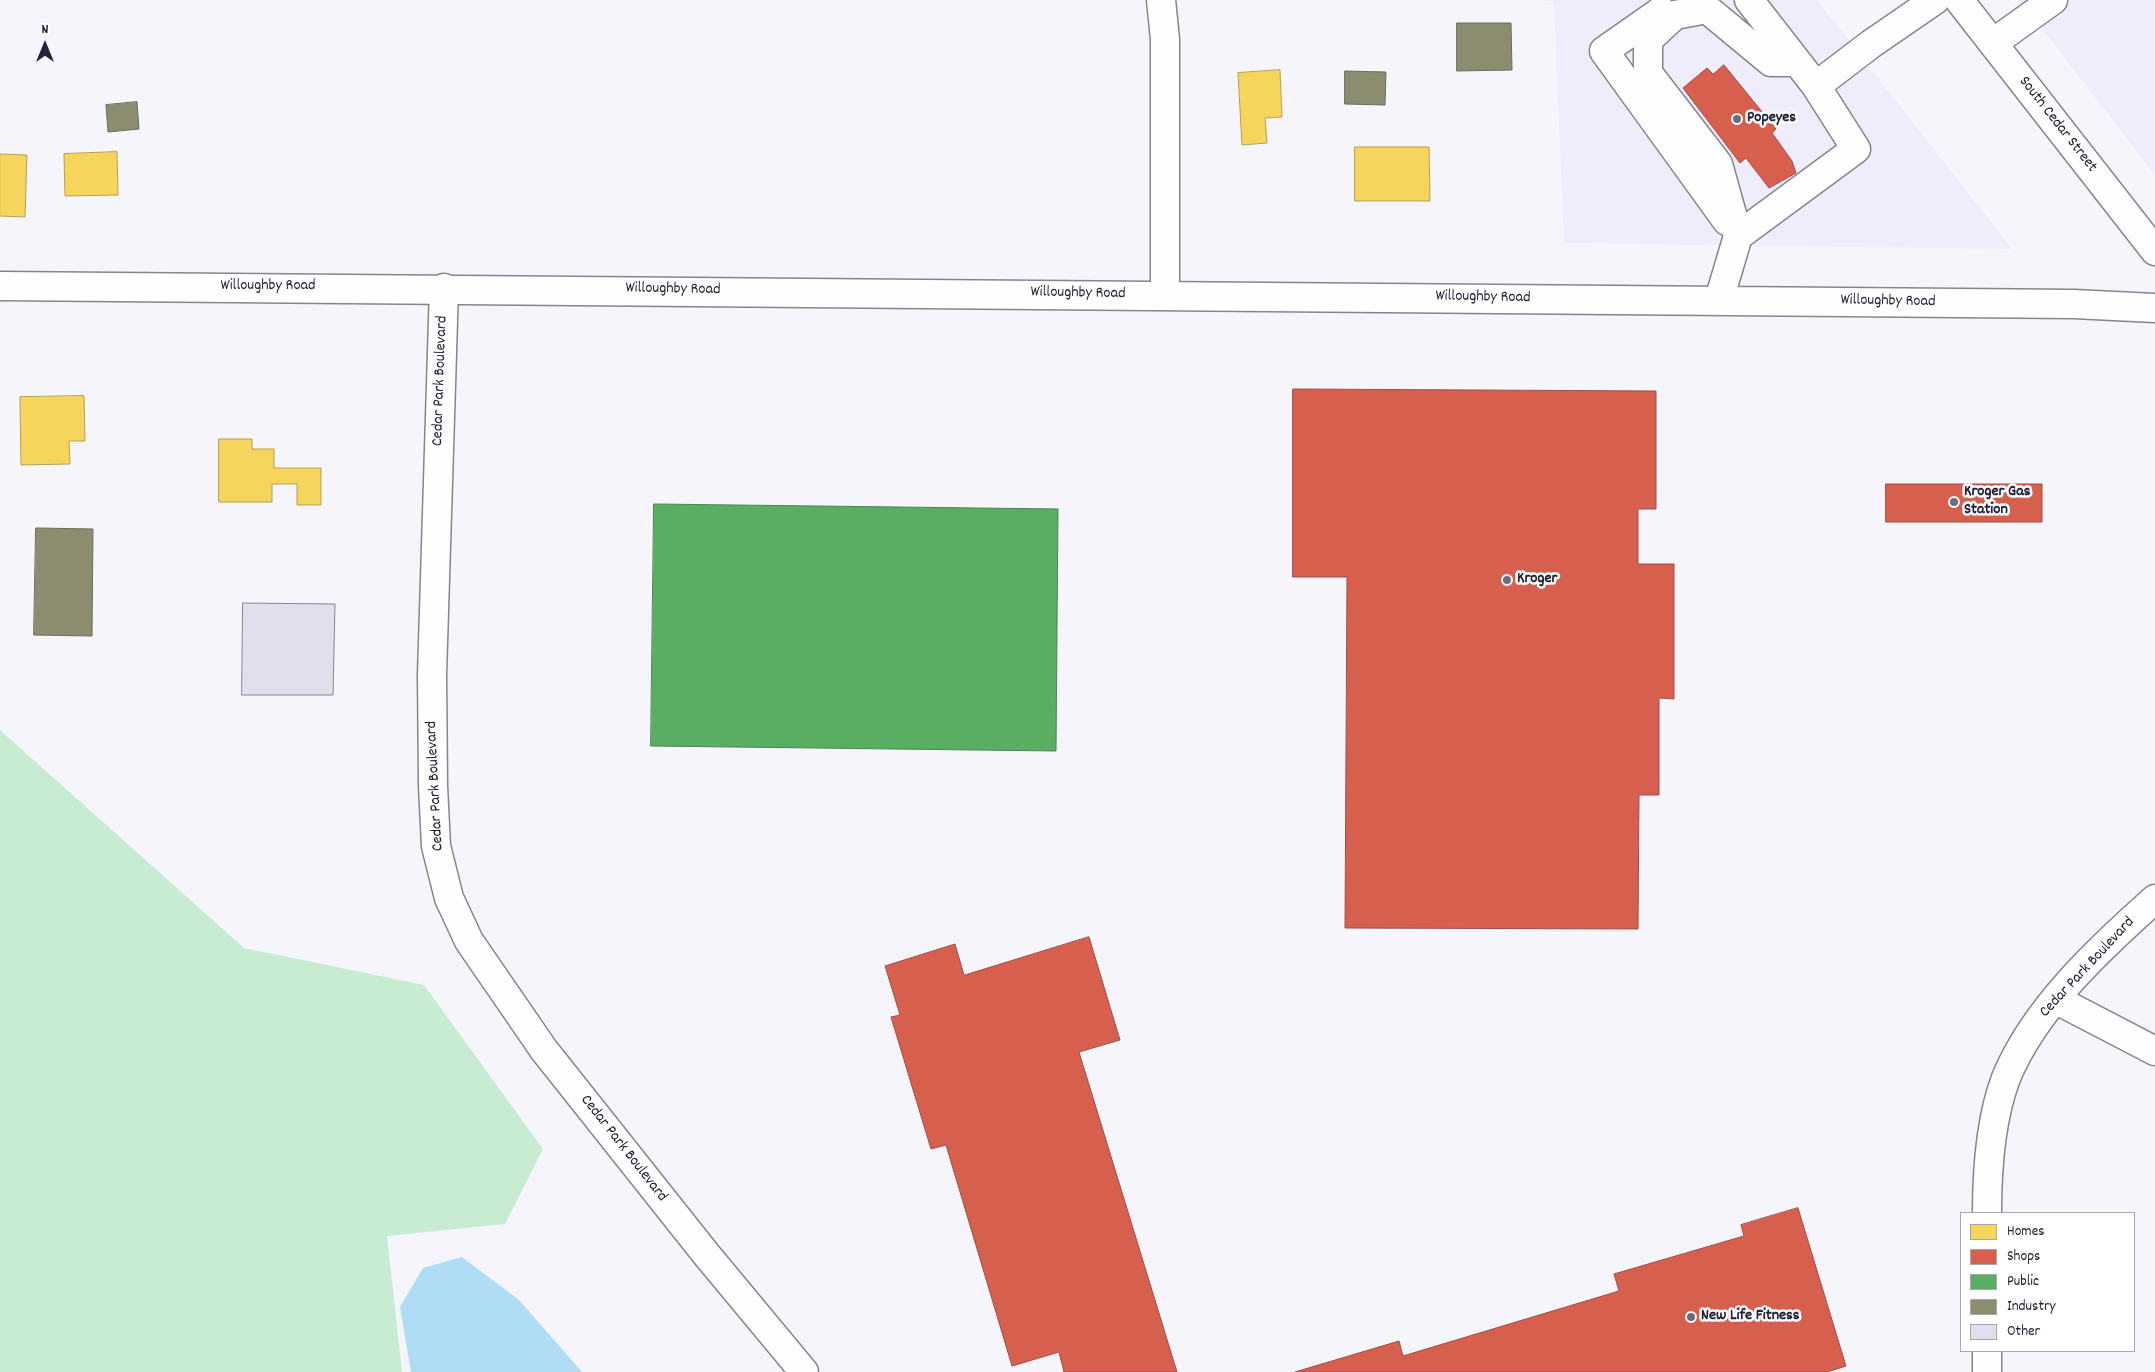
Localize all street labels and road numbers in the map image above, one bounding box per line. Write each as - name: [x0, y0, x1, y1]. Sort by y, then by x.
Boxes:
- street label: South Cedar Street: [2014, 73, 2100, 177]
- street label: Willoughby Road: [220, 277, 316, 297]
- street label: Willoughby Road: [625, 280, 721, 300]
- street label: Willoughby Road: [1030, 284, 1126, 304]
- street label: Willoughby Road: [1435, 288, 1531, 308]
- street label: Willoughby Road: [1840, 292, 1936, 312]
- street label: Cedar Park Boulevard: [429, 315, 453, 447]
- street label: Cedar Park Boulevard: [423, 720, 449, 852]
- street label: Cedar Park Boulevard: [2036, 914, 2140, 1022]
- street label: Cedar Park Boulevard: [575, 1092, 671, 1206]

